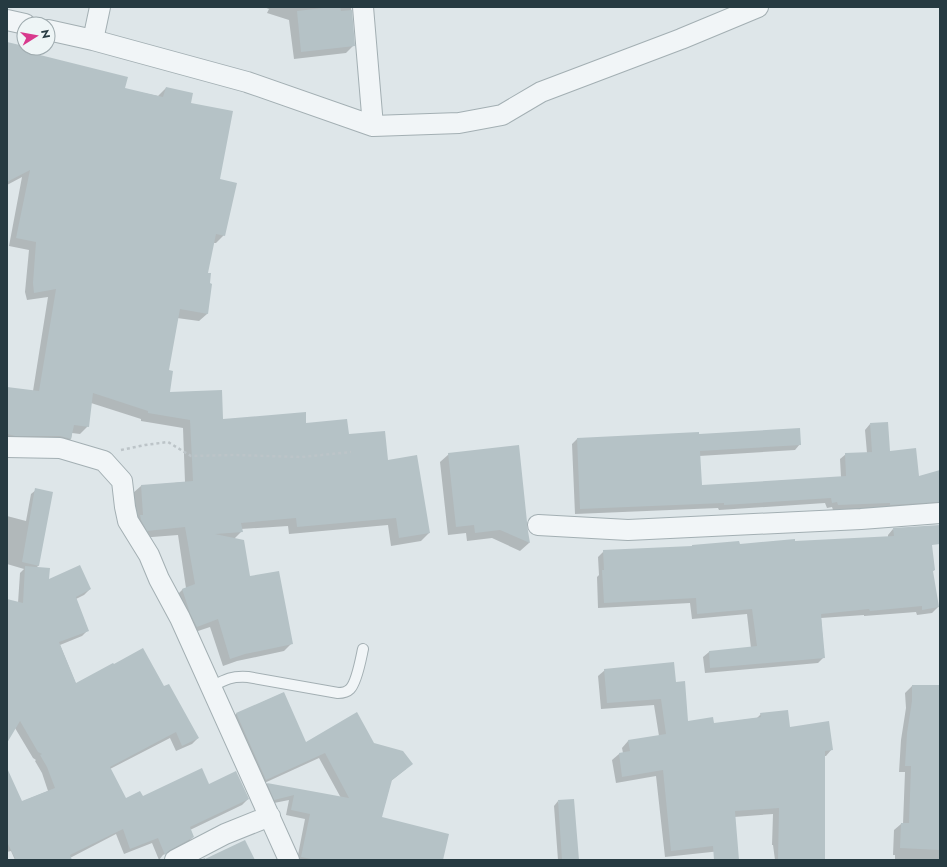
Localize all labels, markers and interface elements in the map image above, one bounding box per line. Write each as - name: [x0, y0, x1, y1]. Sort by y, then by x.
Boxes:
- north arrow: [16, 16, 56, 56]
- text: N: [37, 28, 55, 40]

